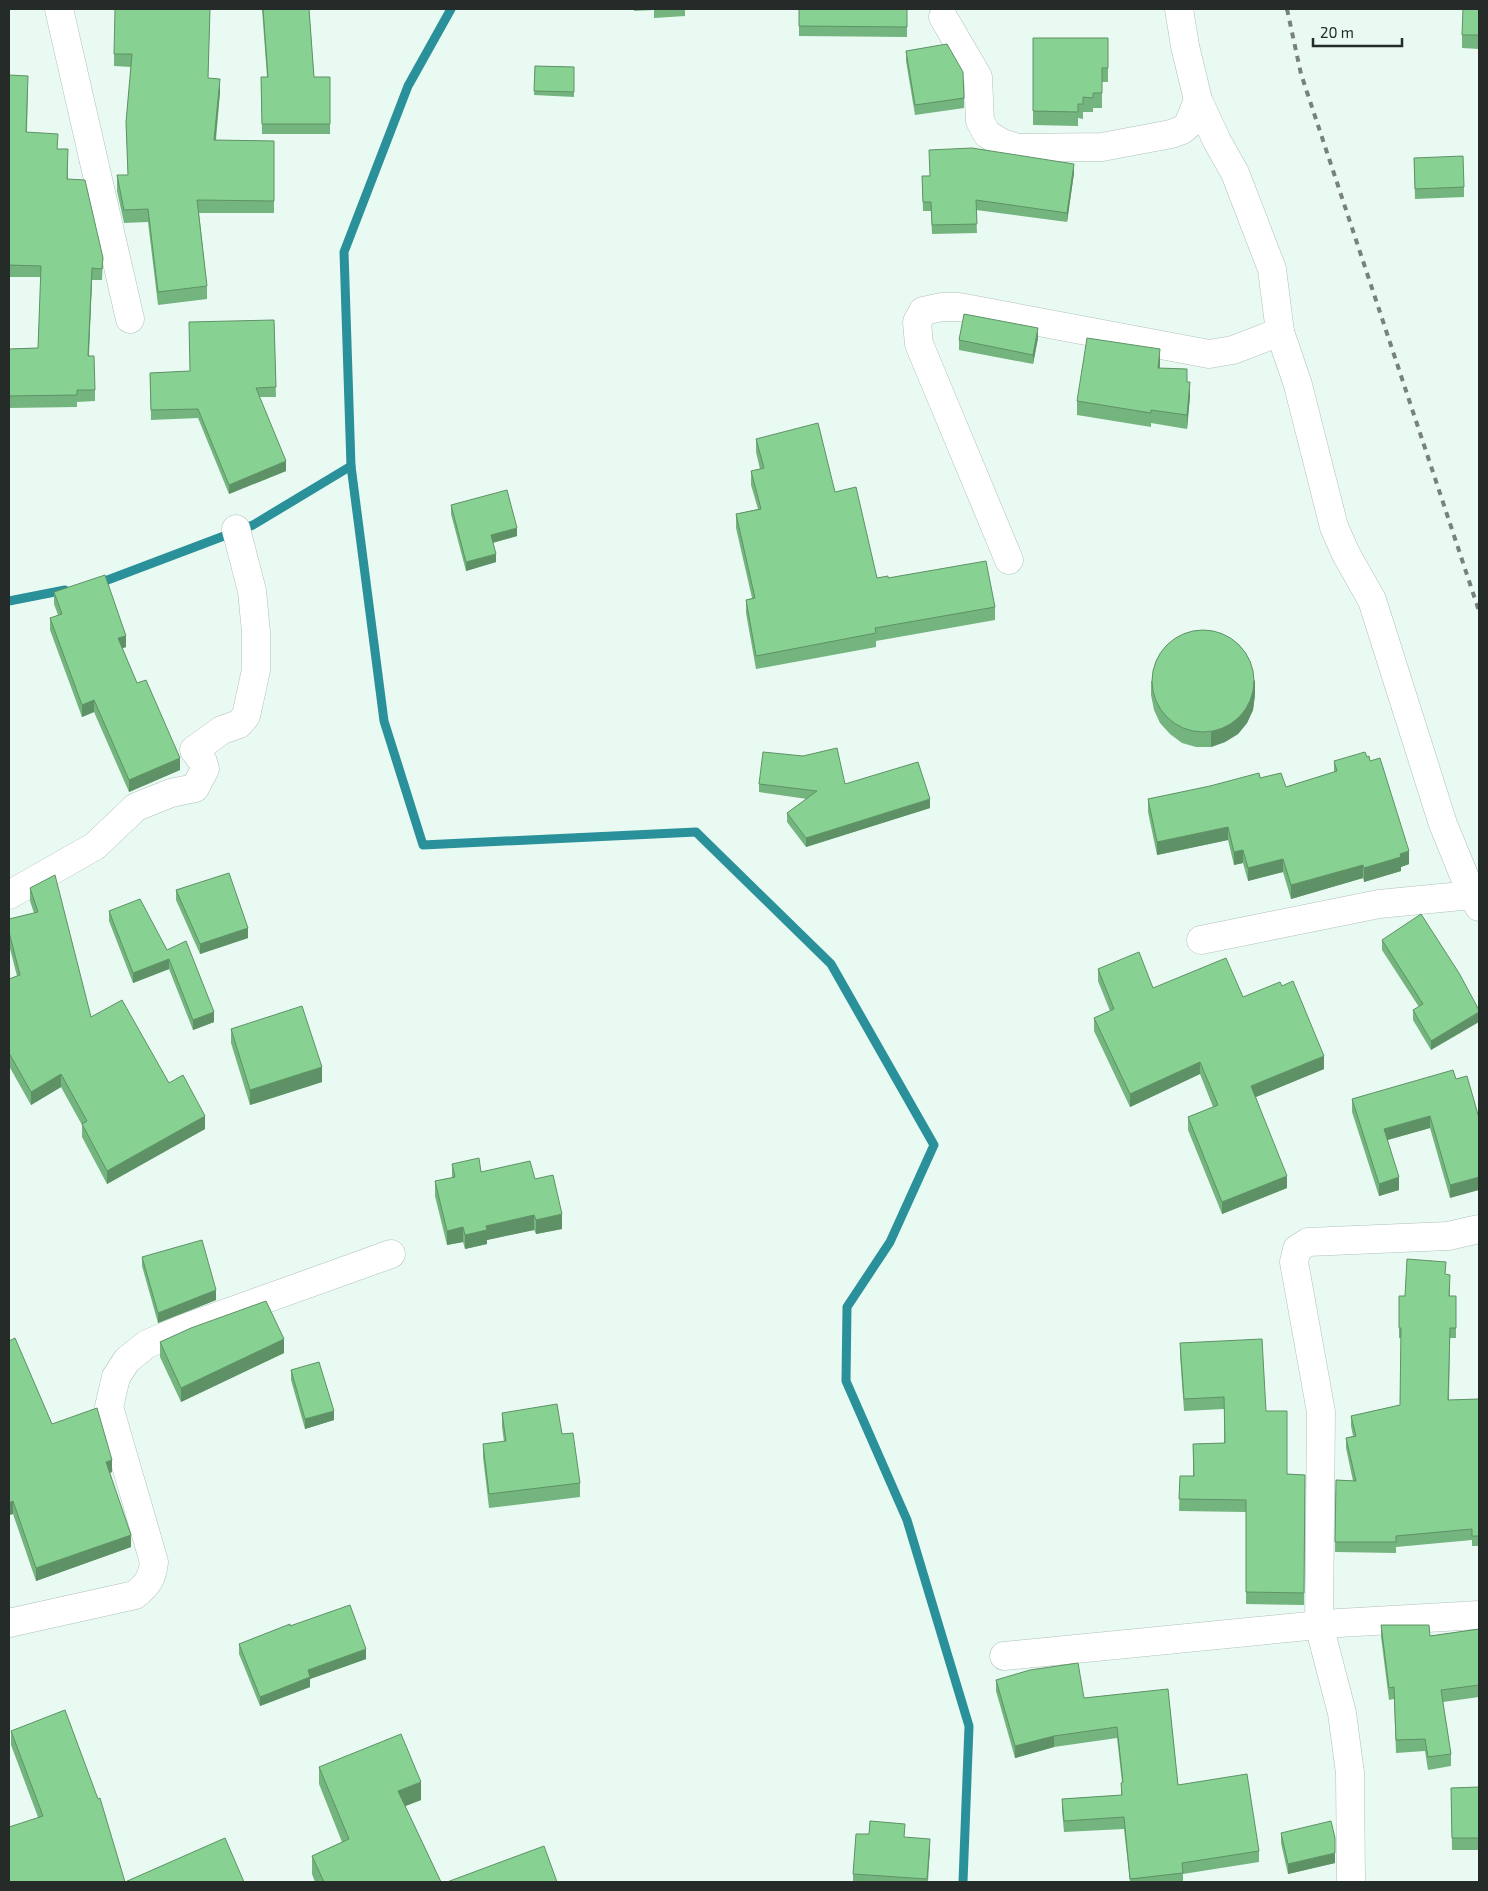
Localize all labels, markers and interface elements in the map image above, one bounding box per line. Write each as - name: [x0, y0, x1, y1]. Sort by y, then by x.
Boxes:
- scale bar: [1313, 15, 1402, 47]
- text: 20 m: [1320, 23, 1354, 41]

